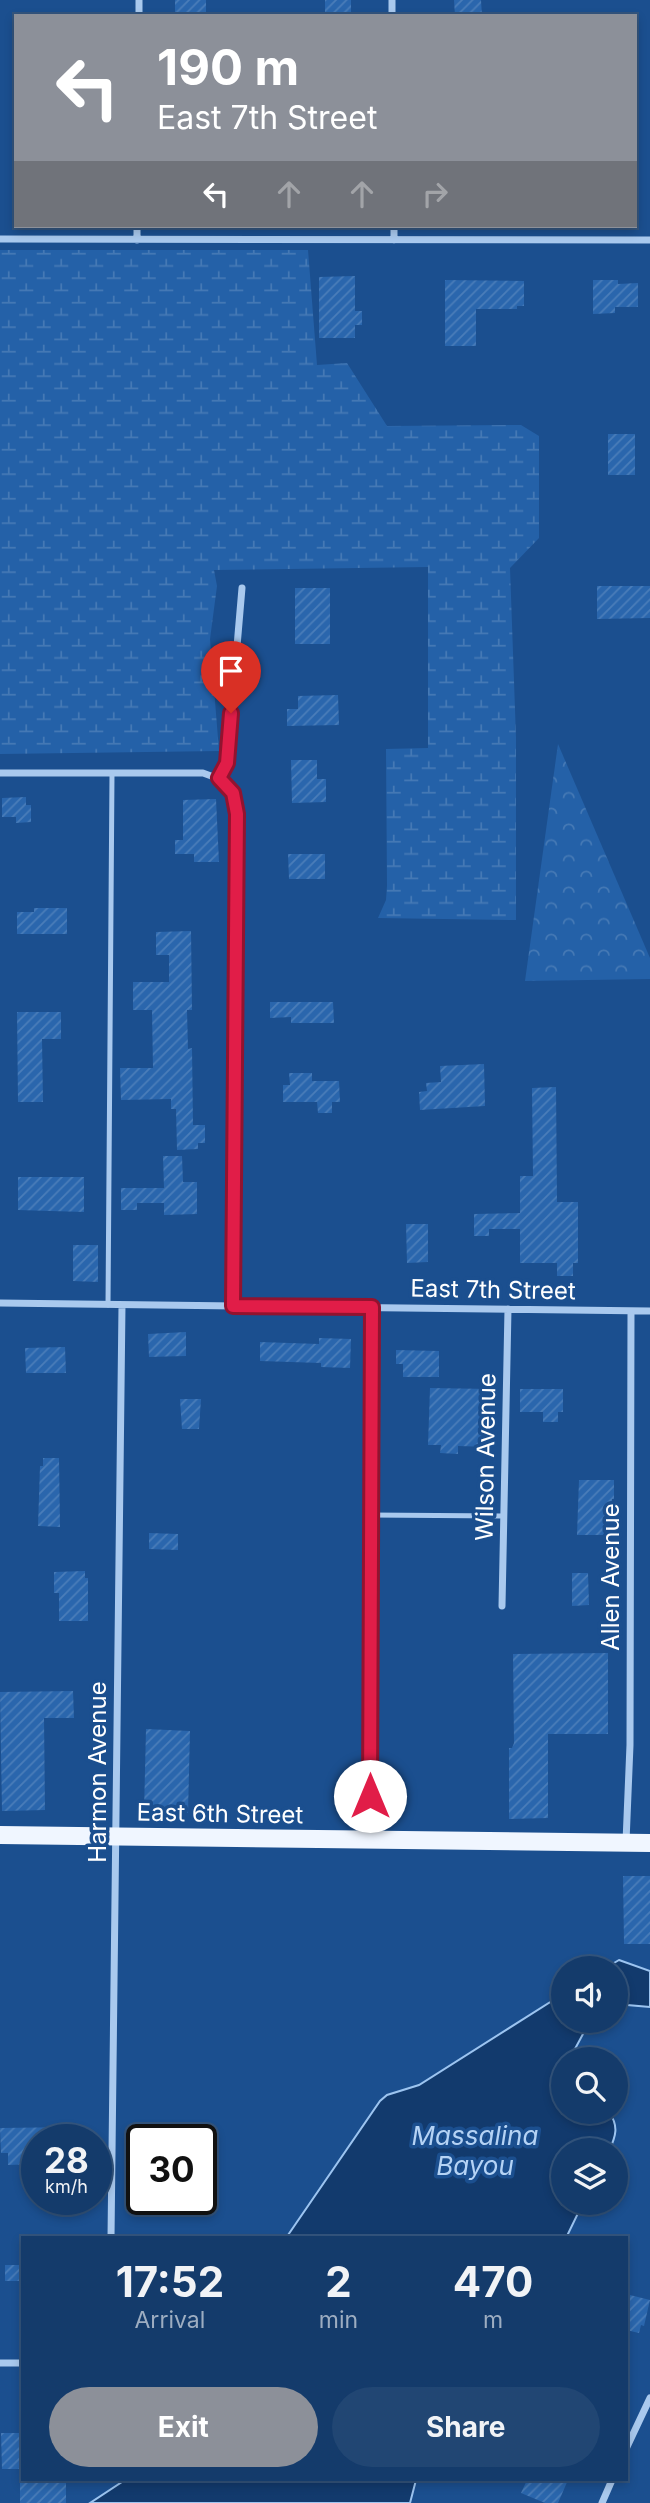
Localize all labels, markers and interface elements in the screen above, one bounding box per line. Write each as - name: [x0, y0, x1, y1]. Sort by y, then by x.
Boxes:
- text: 190 m: [157, 38, 299, 97]
- icon: left: [42, 42, 133, 133]
- text: East 7th Street: [157, 98, 377, 137]
- icon: left: [197, 175, 235, 213]
- icon: ahead: [270, 175, 308, 213]
- icon: ahead: [343, 175, 381, 213]
- icon: right: [416, 175, 454, 213]
- pin: [201, 641, 261, 713]
- icon: arrive: [212, 652, 250, 690]
- street label: East 7th Street: [410, 1274, 576, 1305]
- street label: Wilson Avenue: [470, 1373, 501, 1541]
- street label: Allen Avenue: [596, 1503, 625, 1651]
- street label: Harmon Avenue: [83, 1681, 112, 1863]
- position arrow: [333, 1759, 407, 1833]
- street label: East 6th Street: [136, 1798, 304, 1829]
- map controls: [551, 1956, 628, 2215]
- button: sound: [551, 1956, 628, 2033]
- button: search: [551, 2047, 628, 2124]
- water label: Massalina Bayou: [412, 2120, 538, 2181]
- speed limit sign: 30: [126, 2124, 217, 2215]
- button: layers: [551, 2138, 628, 2215]
- text: 28: [44, 2139, 89, 2181]
- text: km/h: [45, 2176, 88, 2197]
- text: 17:52: [116, 2256, 224, 2307]
- text: 2: [325, 2256, 352, 2307]
- text: 470: [453, 2256, 533, 2307]
- text: Arrival: [135, 2306, 205, 2334]
- text: min: [319, 2306, 358, 2334]
- text: m: [483, 2306, 503, 2334]
- button: Exit: [49, 2387, 318, 2467]
- button: Share: [332, 2387, 600, 2467]

